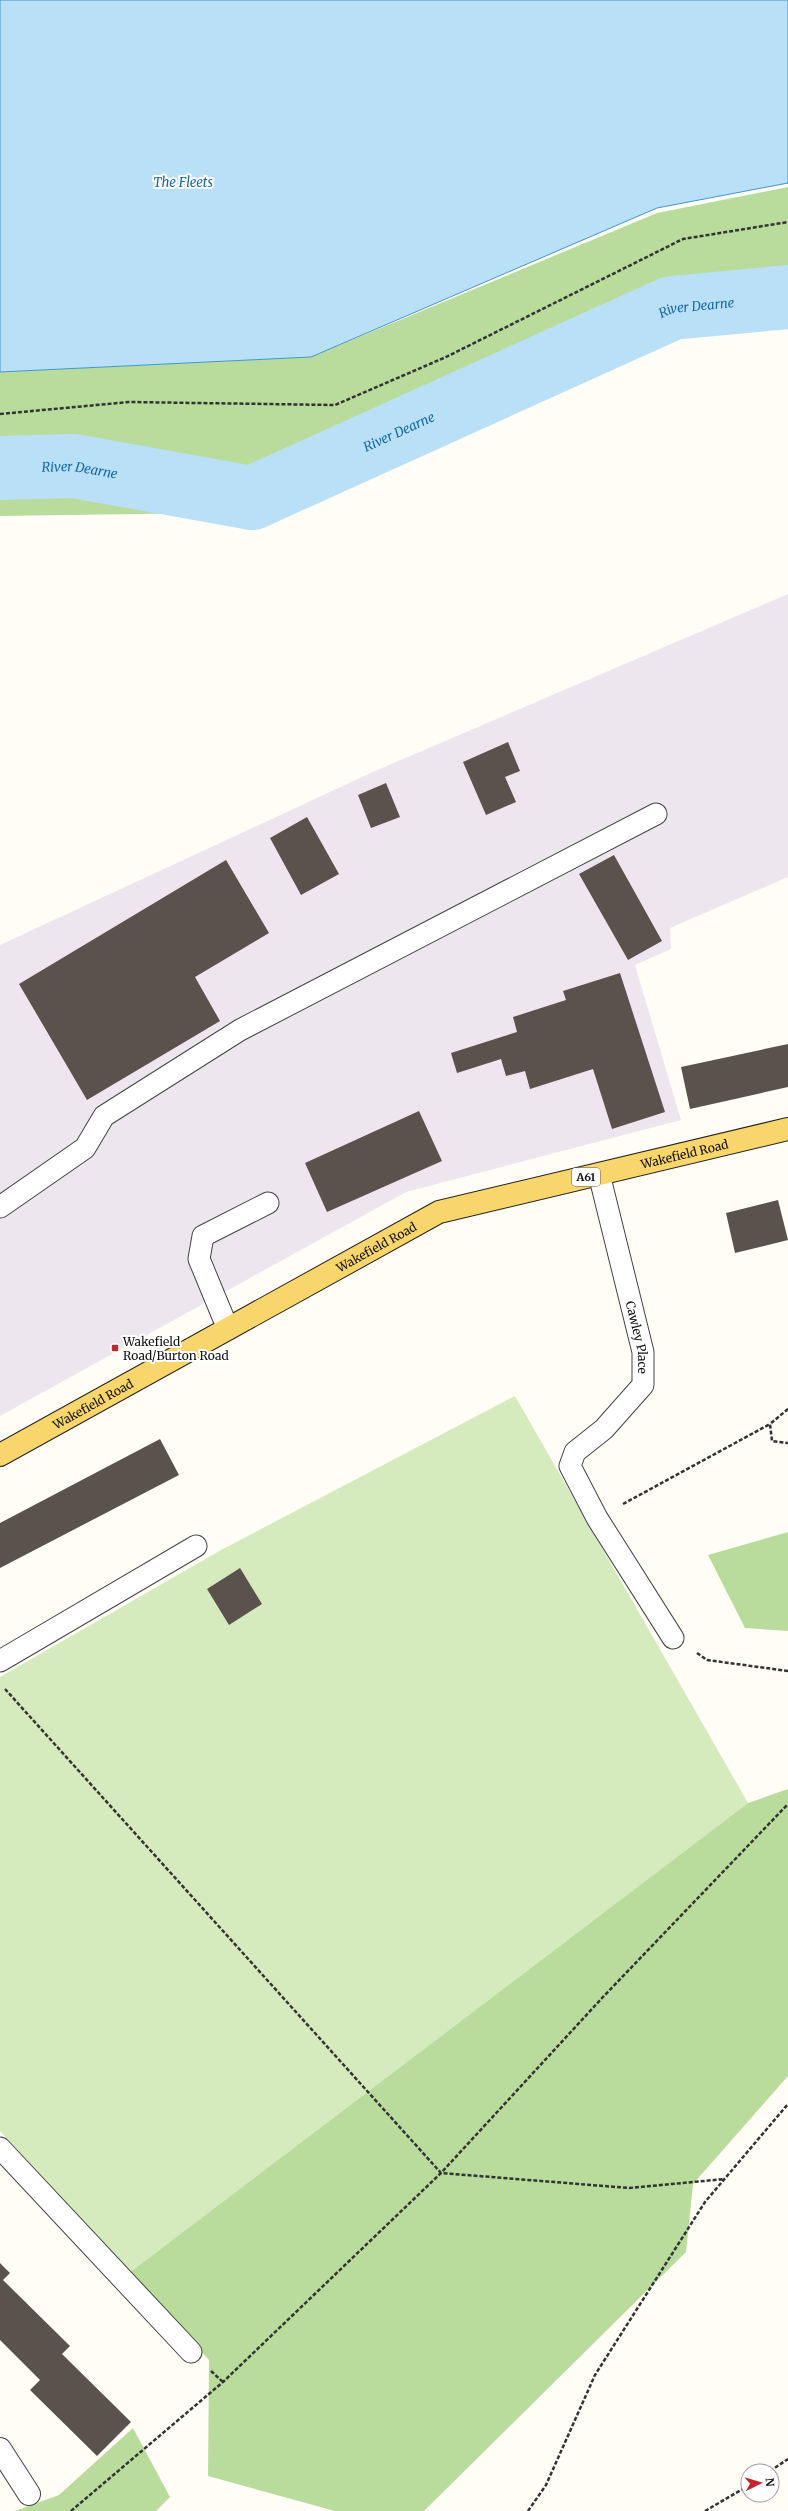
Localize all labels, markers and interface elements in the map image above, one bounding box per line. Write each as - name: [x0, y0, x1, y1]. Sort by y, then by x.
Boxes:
- water label: The Fleets: [153, 174, 213, 191]
- water label: River Dearne: [656, 294, 735, 322]
- water label: River Dearne: [360, 408, 437, 455]
- water label: River Dearne: [42, 457, 119, 482]
- street label: Wakefield Road: [638, 1136, 730, 1171]
- road number: A61: [572, 1168, 600, 1186]
- street label: Wakefield Road: [333, 1219, 419, 1275]
- street label: Cawley Place: [623, 1299, 651, 1374]
- place label: Wakefield Road/Burton Road: [122, 1334, 229, 1363]
- marker: Wakefield Road/Burton Road: [110, 1343, 120, 1353]
- street label: Wakefield Road: [49, 1375, 135, 1432]
- north arrow: [740, 2463, 780, 2503]
- text: N: [763, 2477, 777, 2487]

